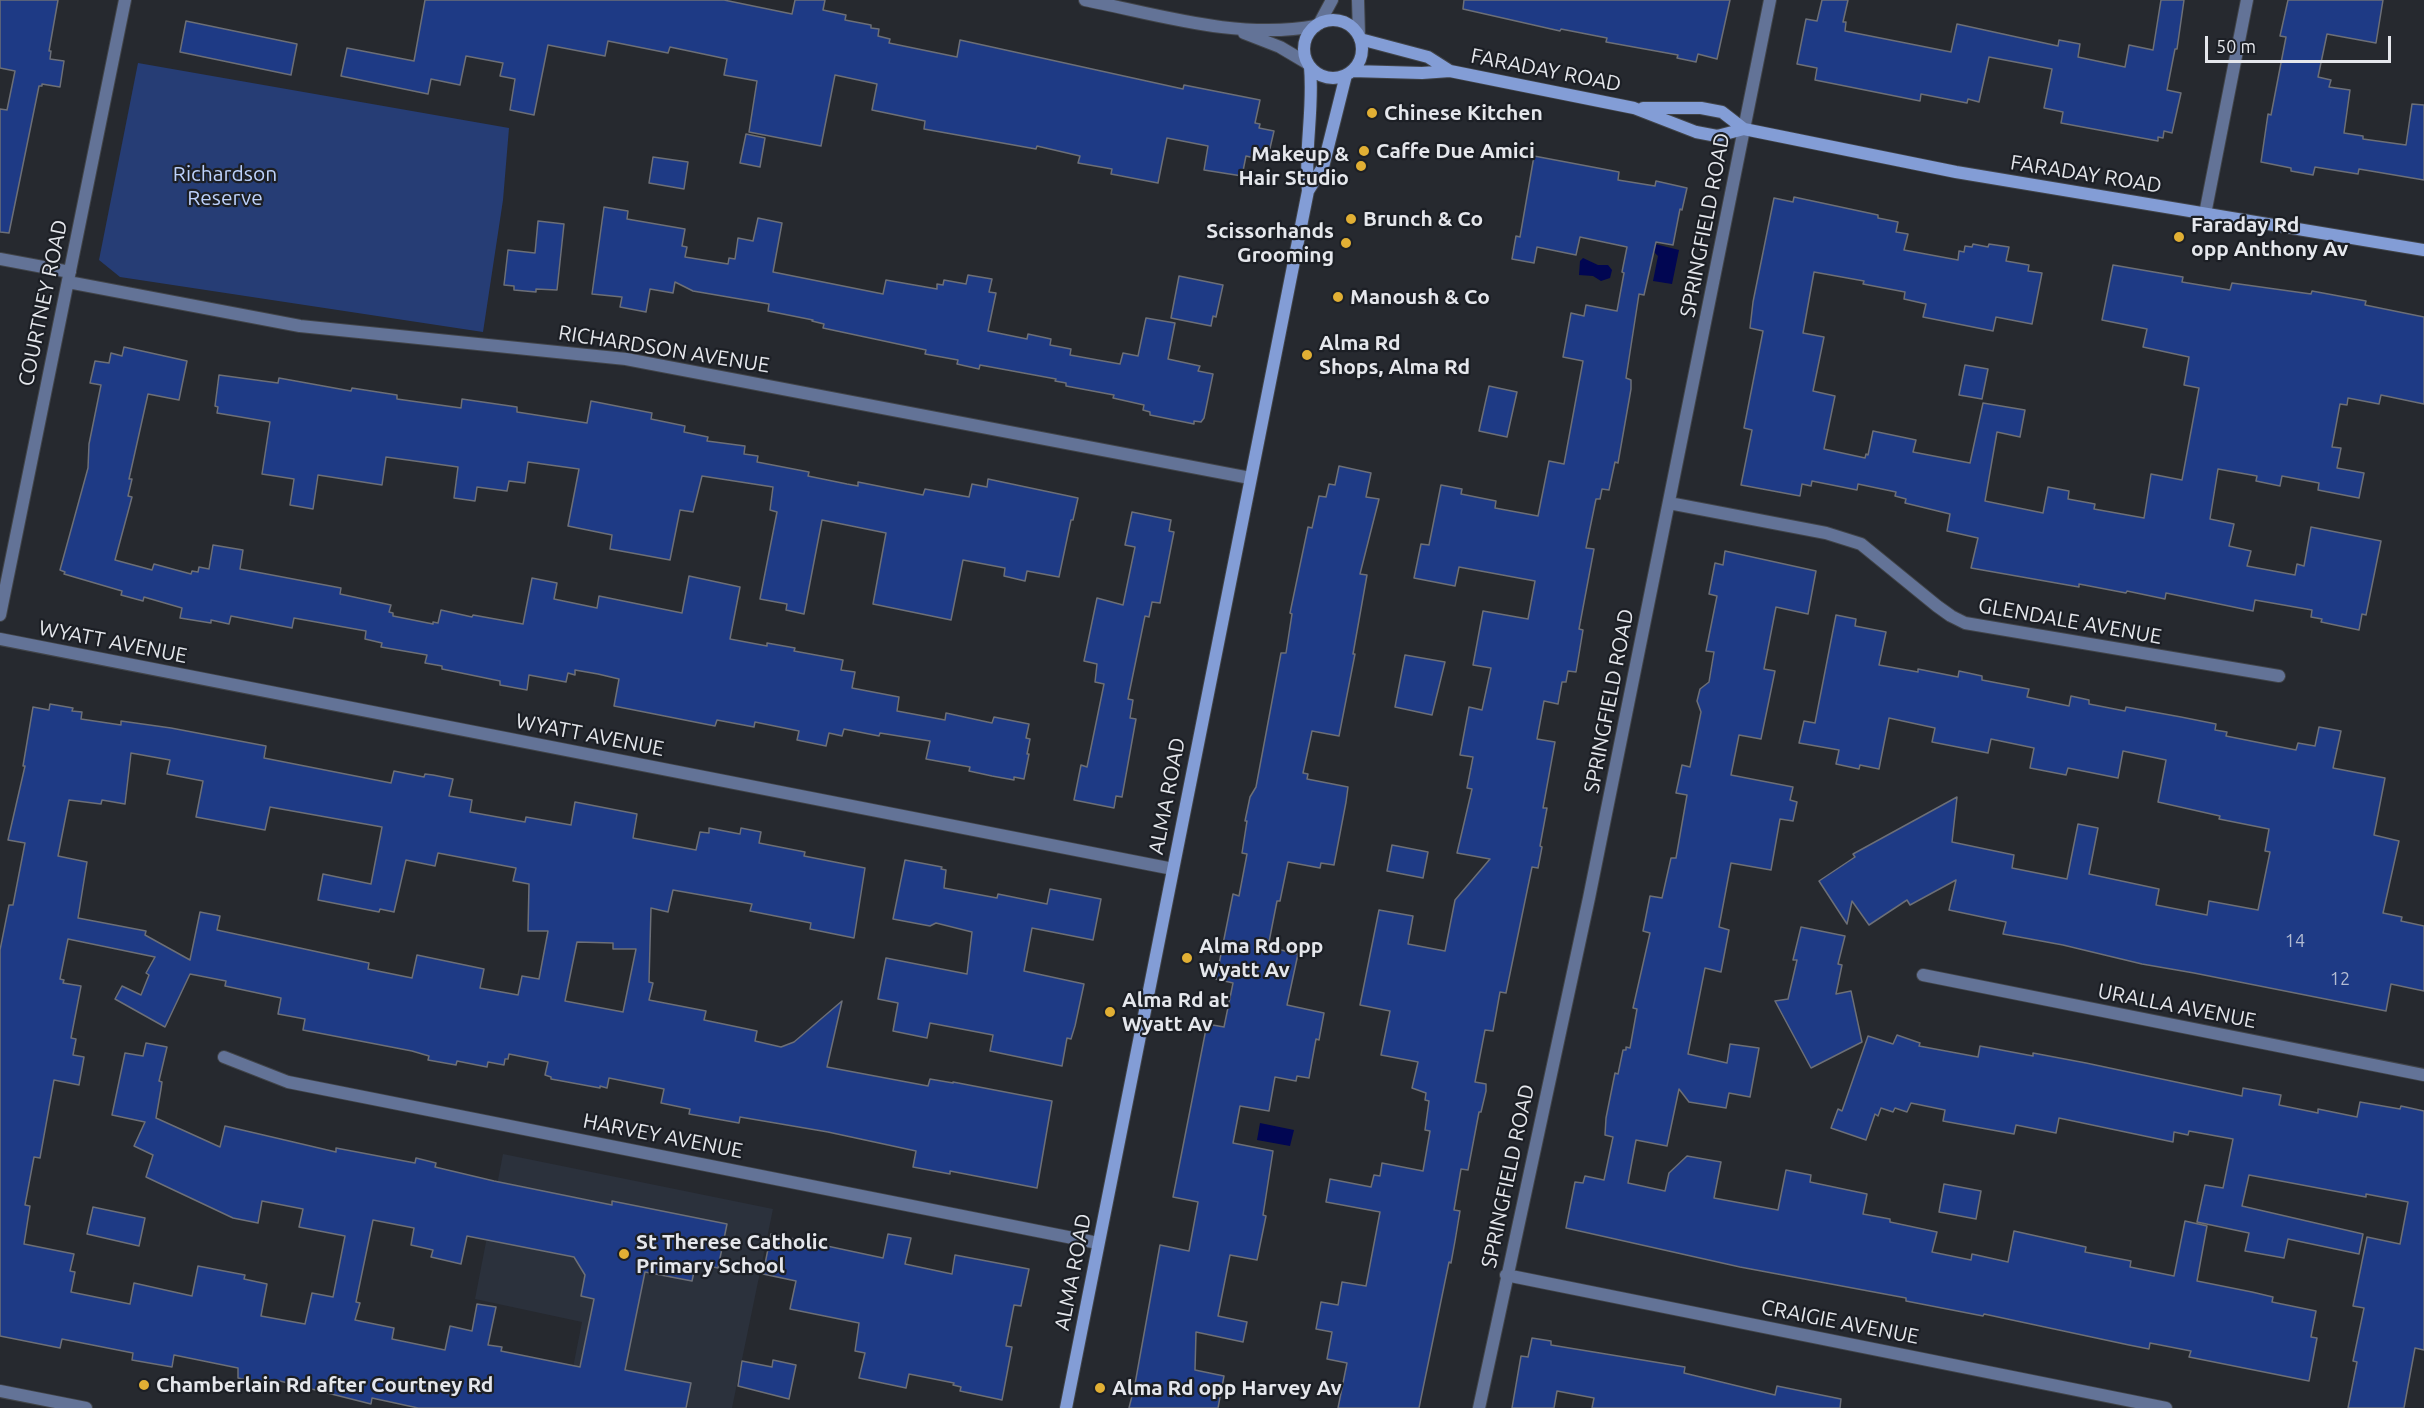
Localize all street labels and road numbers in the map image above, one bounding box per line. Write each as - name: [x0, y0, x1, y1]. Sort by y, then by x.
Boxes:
- street label: FARADAY ROAD: [1469, 43, 1623, 97]
- street label: SPRINGFIELD ROAD: [1675, 131, 1735, 319]
- street label: FARADAY ROAD: [2009, 150, 2163, 198]
- street label: COURTNEY ROAD: [13, 218, 73, 388]
- street label: RICHARDSON AVENUE: [557, 320, 771, 378]
- street label: GLENDALE AVENUE: [1976, 592, 2164, 650]
- street label: SPRINGFIELD ROAD: [1579, 607, 1639, 795]
- street label: WYATT AVENUE: [37, 615, 189, 669]
- street label: WYATT AVENUE: [514, 708, 666, 762]
- street label: ALMA ROAD: [1143, 735, 1191, 857]
- street label: URALLA AVENUE: [2096, 978, 2258, 1034]
- street label: SPRINGFIELD ROAD: [1476, 1082, 1540, 1270]
- street label: HARVEY AVENUE: [581, 1108, 745, 1164]
- street label: ALMA ROAD: [1049, 1211, 1097, 1333]
- street label: CRAIGIE AVENUE: [1759, 1294, 1921, 1350]

